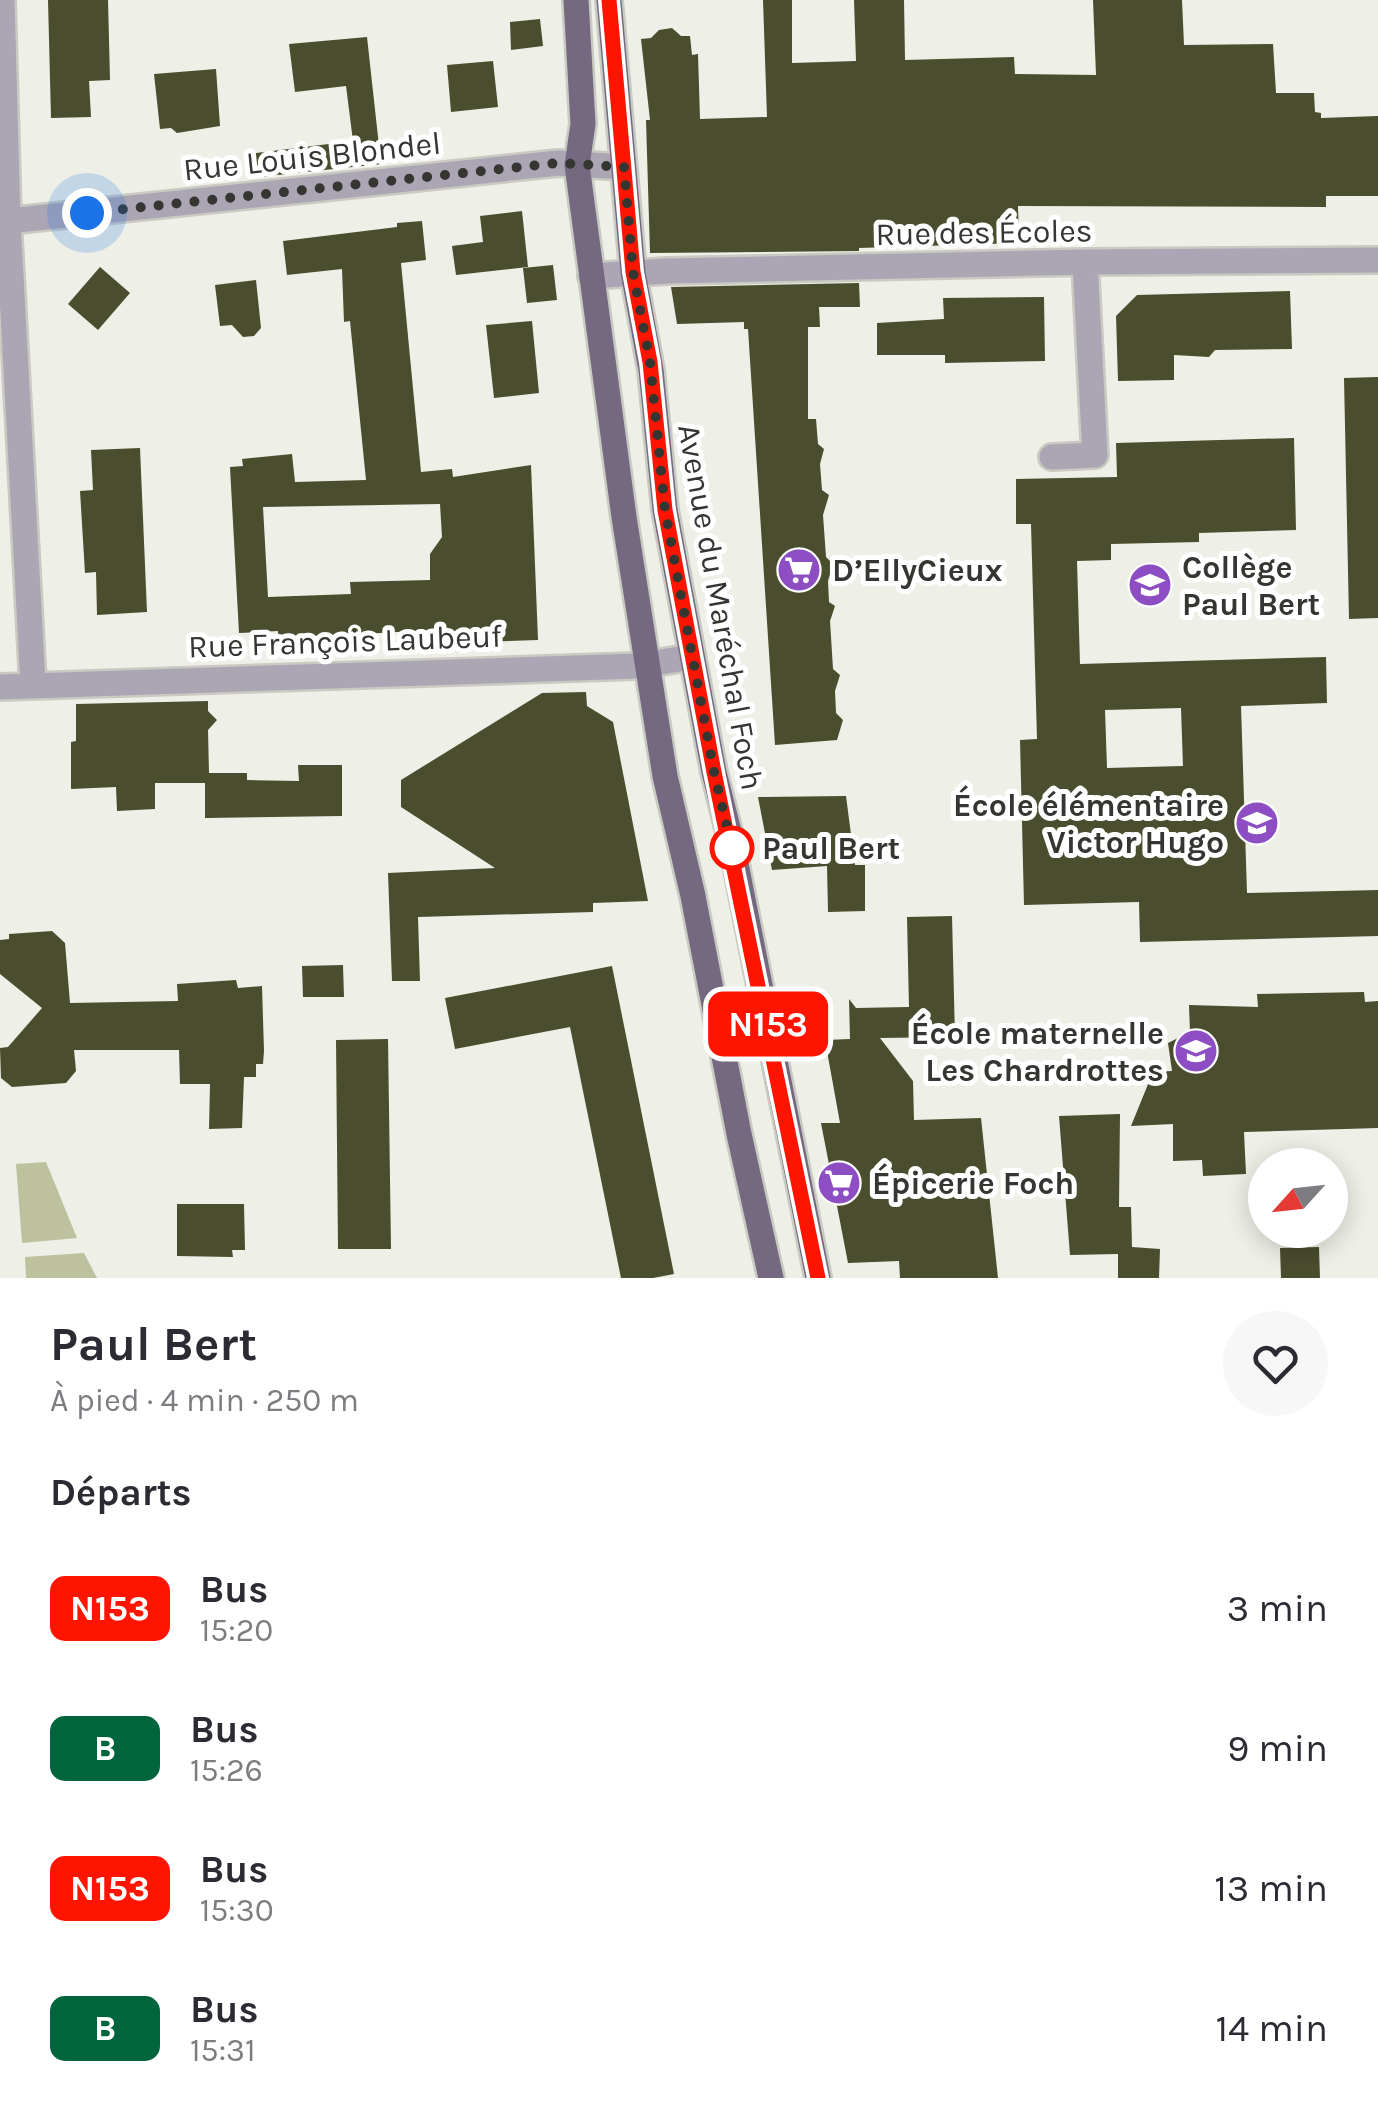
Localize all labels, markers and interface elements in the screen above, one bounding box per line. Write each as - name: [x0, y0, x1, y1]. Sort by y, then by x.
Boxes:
- street label: Rue Louis Blondel: [181, 125, 443, 188]
- your location: [62, 188, 112, 238]
- street label: Rue des Écoles: [875, 210, 1093, 253]
- street label: Avenue du Maréchal Foch: [670, 421, 771, 793]
- supermarket icon: D’EllyCieux: [776, 547, 822, 593]
- place label: Collège Paul Bert: [1182, 549, 1320, 623]
- place label: D’EllyCieux: [832, 552, 1003, 589]
- school or university icon: Collège Paul Bert: [1127, 562, 1173, 608]
- street label: Rue François Laubeuf: [188, 617, 504, 665]
- place label: École élémentaire Victor Hugo: [953, 785, 1224, 861]
- school or university icon: École élémentaire Victor Hugo: [1234, 800, 1280, 846]
- marker: Paul Bert: [711, 827, 753, 869]
- place label: Paul Bert: [762, 830, 900, 867]
- line badge: N153: [698, 992, 838, 1056]
- text: N153: [728, 1004, 808, 1045]
- place label: École maternelle Les Chardrottes: [911, 1013, 1164, 1089]
- school or university icon: École maternelle Les Chardrottes: [1173, 1028, 1219, 1074]
- north arrow: [1248, 1148, 1348, 1248]
- map controls: [1248, 1148, 1348, 1248]
- supermarket icon: Épicerie Foch: [816, 1160, 862, 1206]
- place label: Épicerie Foch: [872, 1163, 1074, 1202]
- button: heart: [1223, 1311, 1328, 1416]
- text: Paul Bert: [50, 1316, 257, 1372]
- text: À pied · 4 min · 250 m: [50, 1382, 359, 1419]
- text: Départs: [50, 1470, 192, 1515]
- text: Bus: [200, 1567, 268, 1612]
- text: 3 min: [1227, 1586, 1328, 1631]
- text: N153: [70, 1588, 150, 1629]
- text: 15:20: [200, 1612, 273, 1649]
- text: Bus: [190, 1707, 259, 1752]
- text: 9 min: [1227, 1726, 1328, 1771]
- text: B: [94, 1728, 116, 1769]
- text: 15:26: [190, 1752, 263, 1789]
- text: Bus: [200, 1847, 268, 1892]
- text: 13 min: [1214, 1866, 1328, 1911]
- text: N153: [70, 1868, 150, 1909]
- text: 15:30: [200, 1892, 274, 1929]
- text: Bus: [190, 1987, 259, 2032]
- text: 14 min: [1215, 2006, 1328, 2051]
- text: B: [94, 2008, 116, 2049]
- text: 15:31: [190, 2032, 256, 2069]

